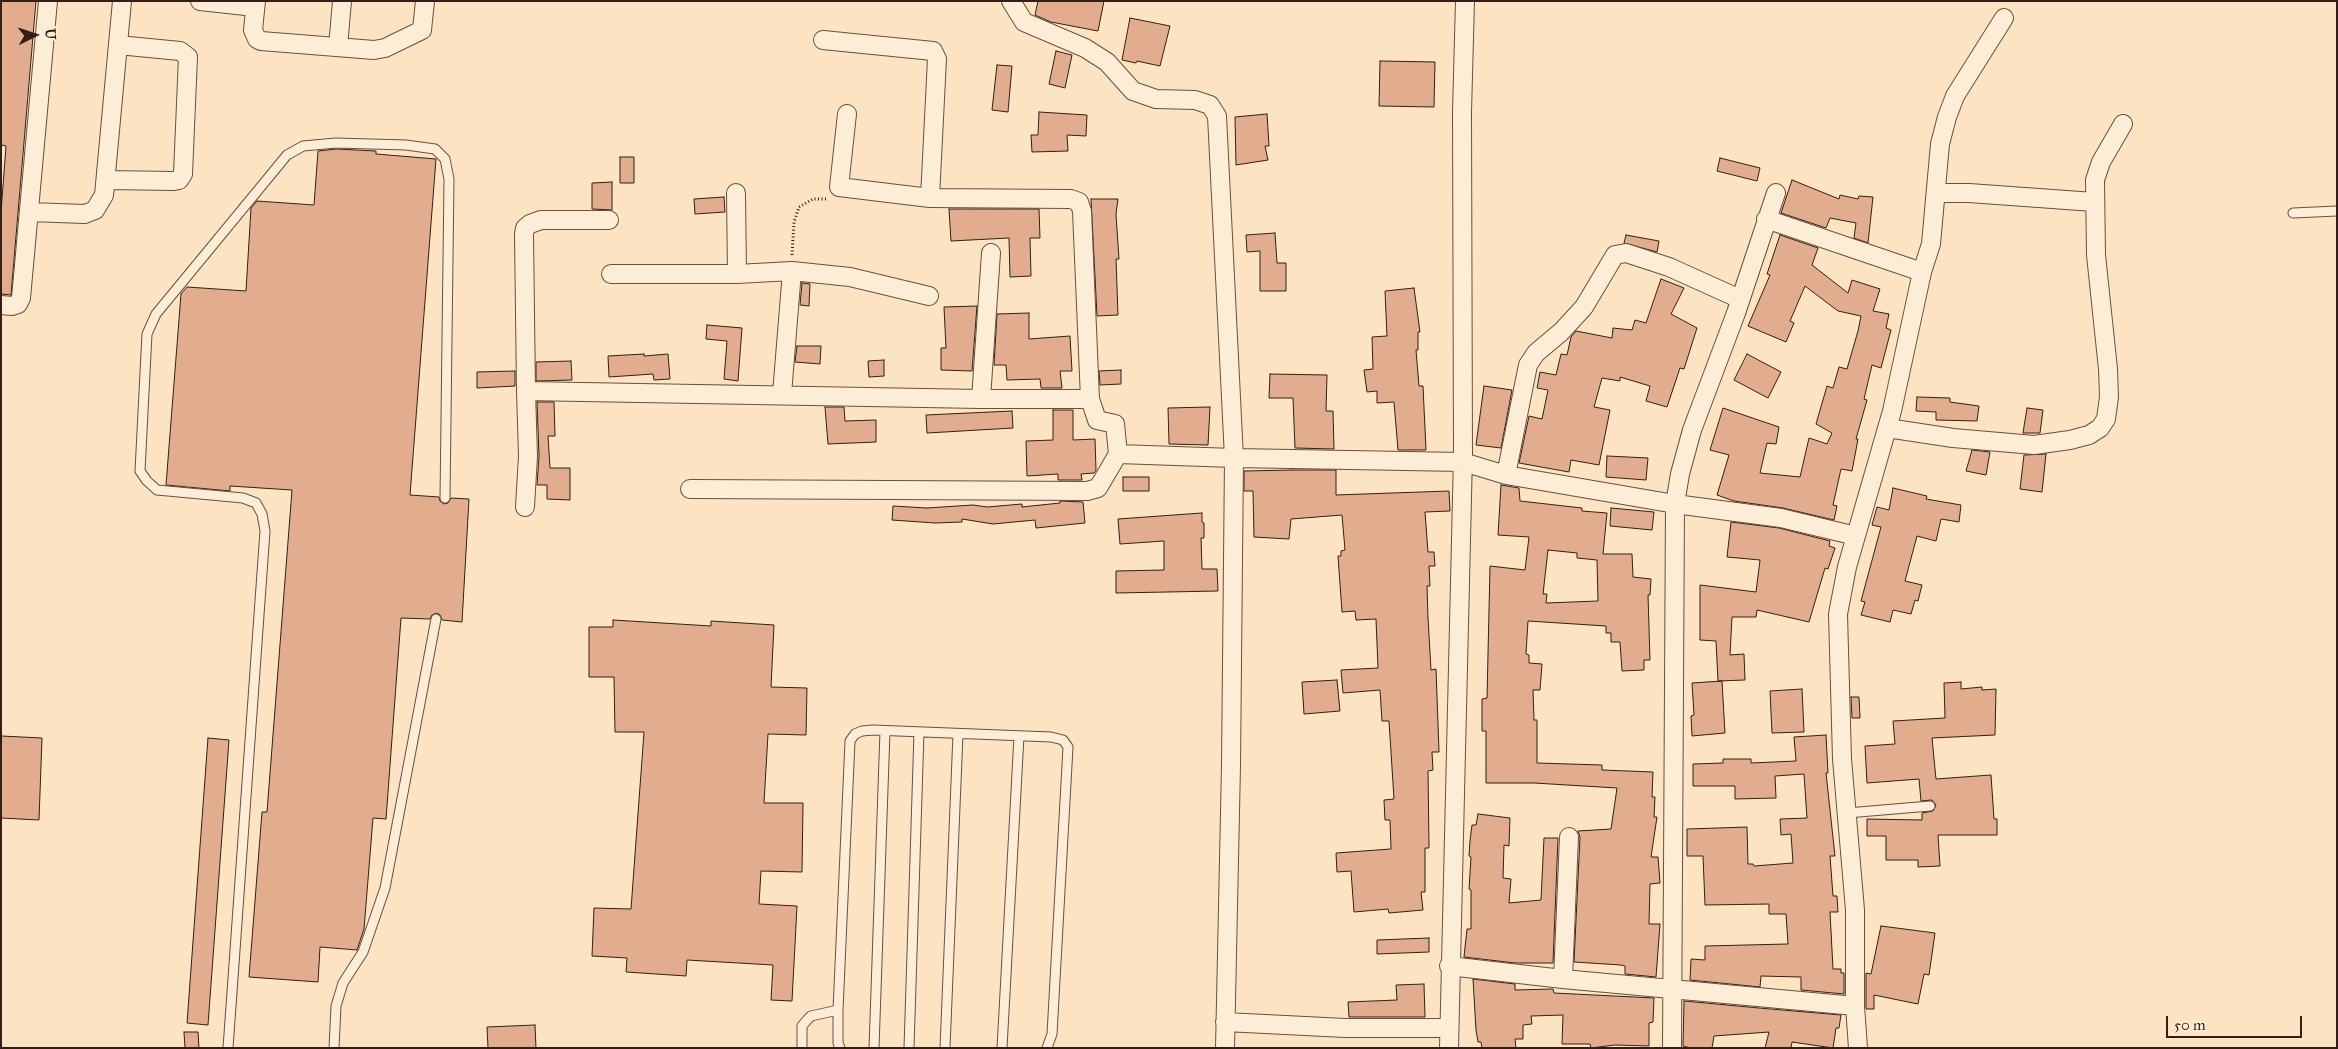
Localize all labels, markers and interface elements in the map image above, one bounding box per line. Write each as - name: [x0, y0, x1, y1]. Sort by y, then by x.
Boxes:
- north arrow: [10, 10, 60, 60]
- text: U: [42, 28, 59, 40]
- scale bar: [2168, 1006, 2304, 1038]
- text: 50 m: [2174, 1016, 2206, 1034]

